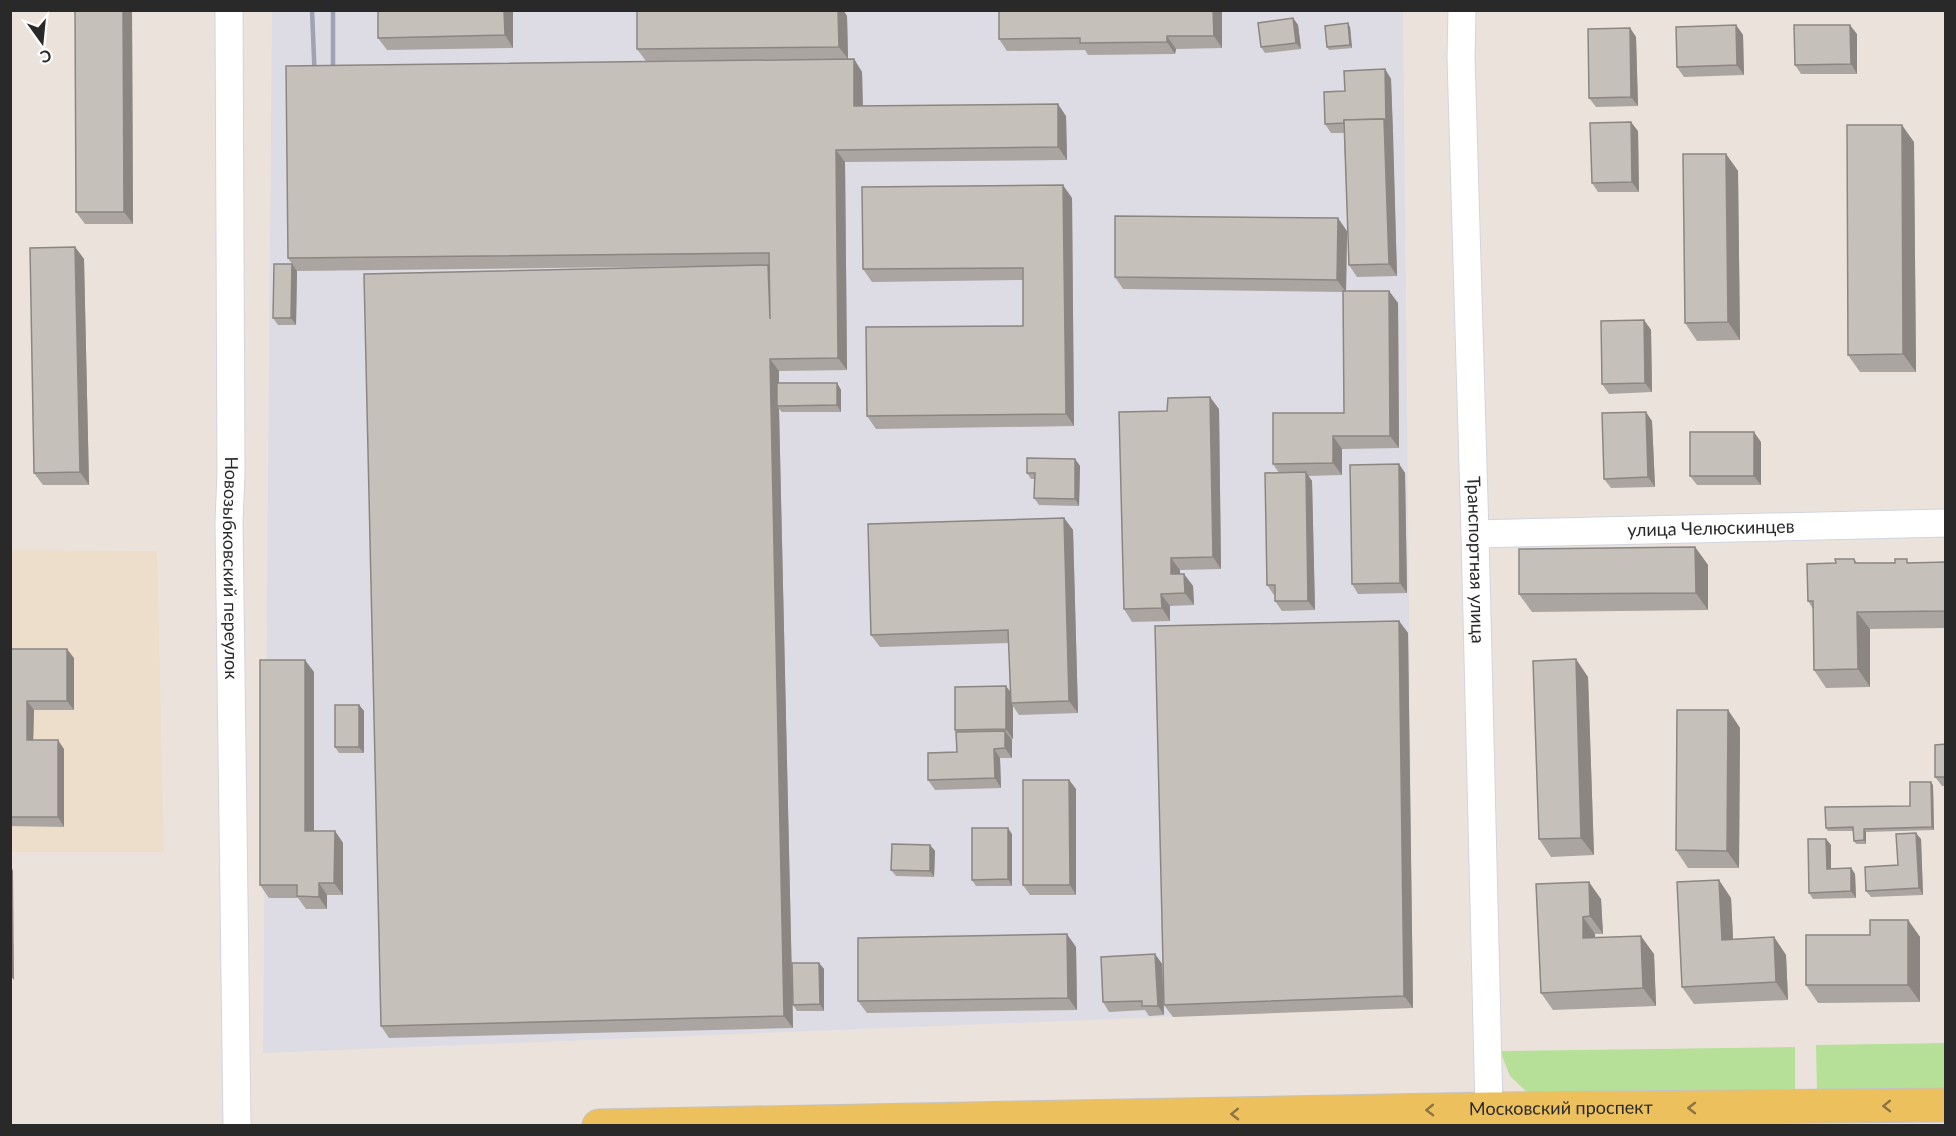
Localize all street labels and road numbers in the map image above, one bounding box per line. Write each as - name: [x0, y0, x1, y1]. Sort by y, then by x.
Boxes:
- street label: Новозыбковский переулок: [219, 456, 243, 680]
- street label: Транспортная улица: [1463, 476, 1490, 644]
- street label: улица Челюскинцев: [1627, 515, 1795, 540]
- street label: Московский проспект: [1469, 1096, 1653, 1119]

